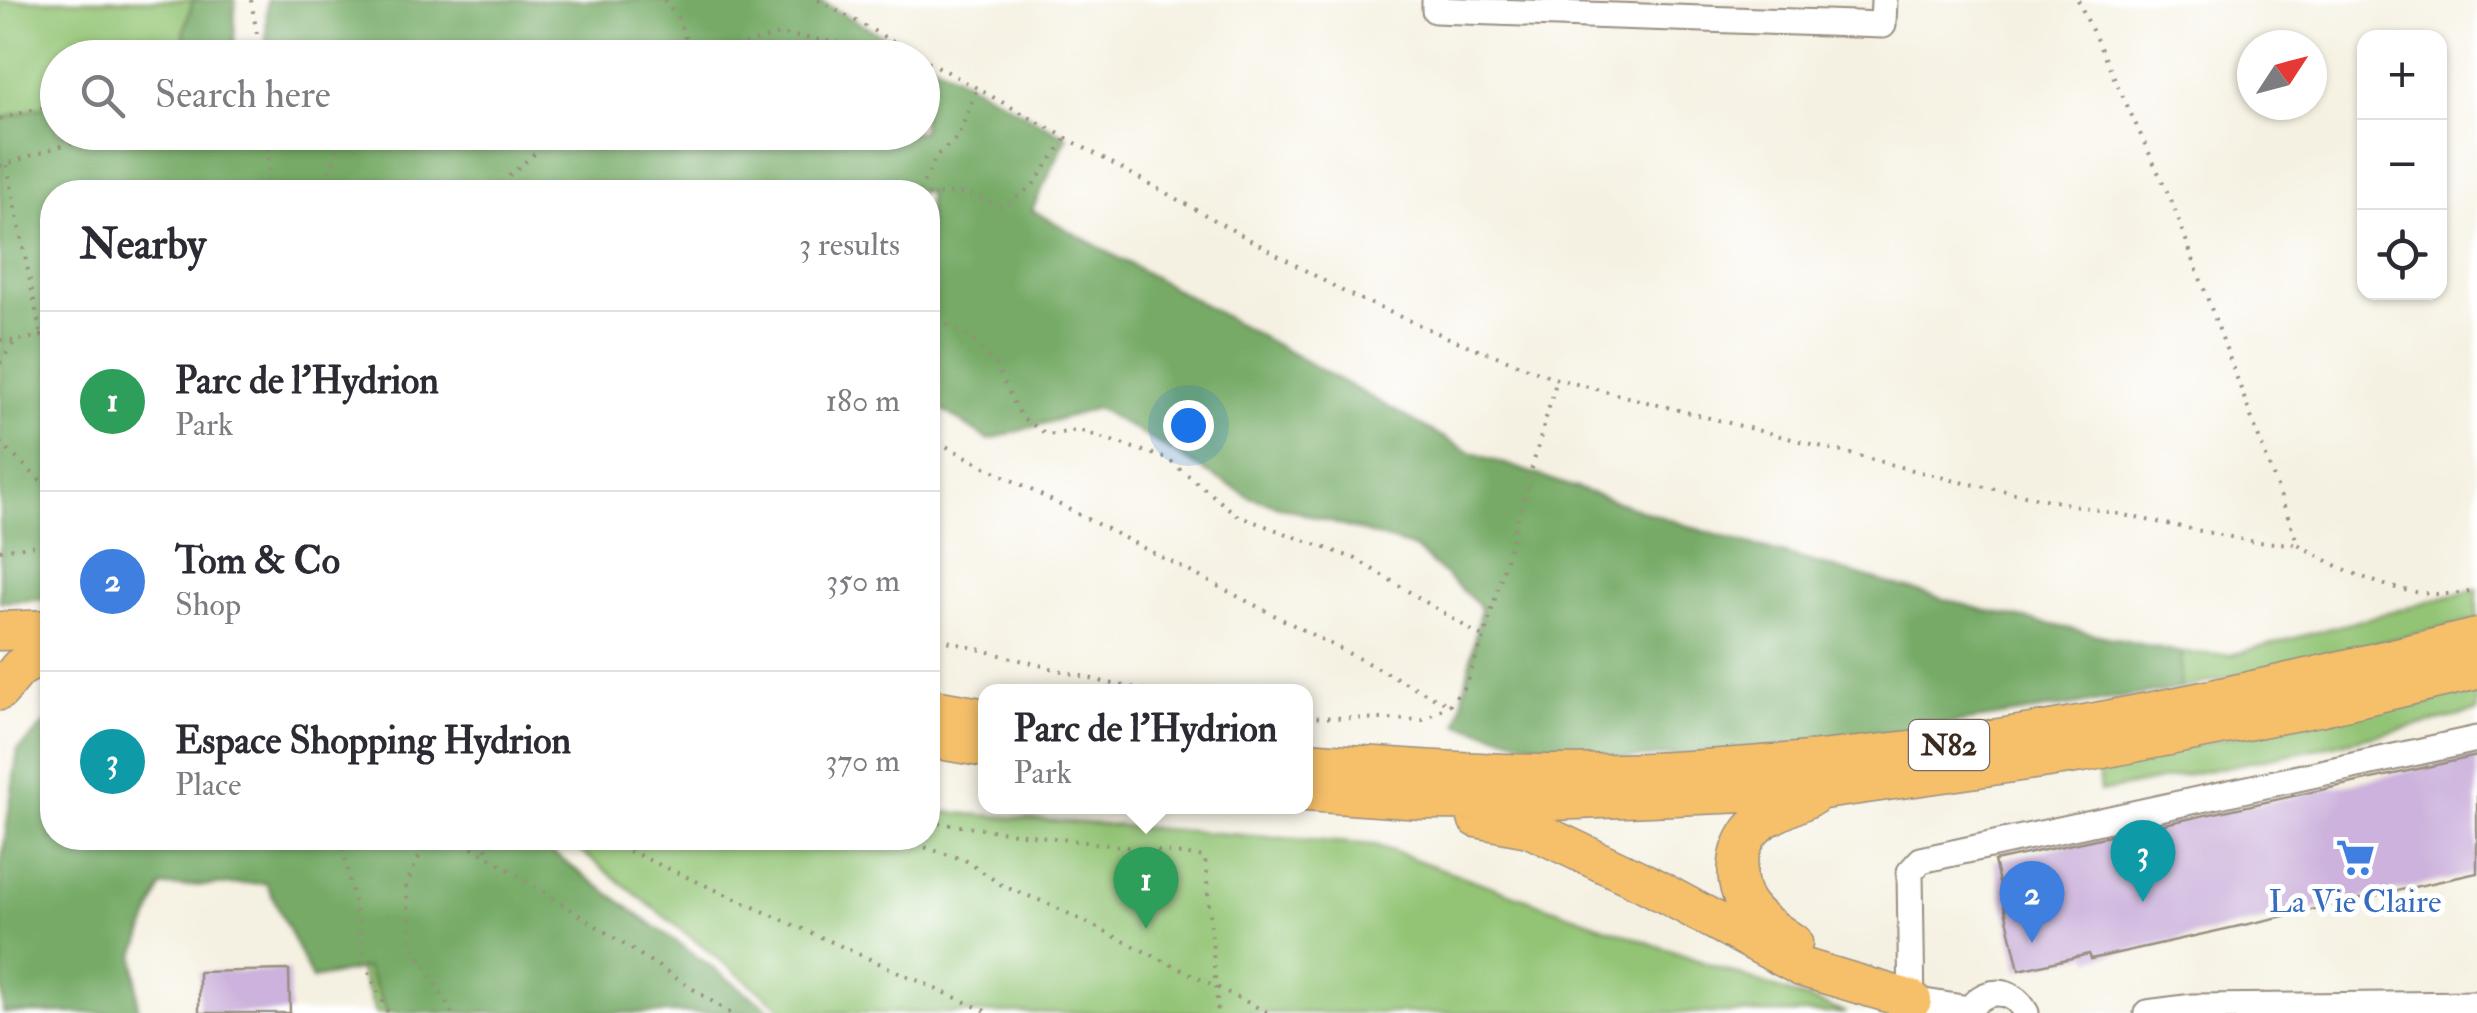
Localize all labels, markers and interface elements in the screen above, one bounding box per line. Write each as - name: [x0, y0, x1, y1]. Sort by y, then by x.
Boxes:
- north arrow: [2237, 30, 2327, 120]
- map controls: [2357, 30, 2447, 300]
- button: +: [2357, 30, 2447, 120]
- search box: [40, 40, 940, 150]
- icon: search: [75, 68, 130, 123]
- text: Search here: [155, 71, 331, 119]
- button: −: [2357, 120, 2447, 210]
- button: locate: [2357, 210, 2447, 300]
- text: Nearby: [80, 219, 206, 271]
- text: 3 results: [799, 225, 900, 265]
- text: Parc de l'Hydrion: [175, 357, 439, 405]
- text: 1: [107, 381, 118, 421]
- text: 180 m: [826, 381, 900, 421]
- your location: [1163, 400, 1214, 451]
- text: Park: [175, 405, 233, 445]
- text: Tom & Co: [175, 537, 340, 585]
- text: 2: [104, 561, 121, 601]
- text: 350 m: [826, 561, 900, 601]
- text: Shop: [175, 585, 241, 625]
- popup: [978, 684, 1313, 814]
- text: Parc de l'Hydrion: [1014, 705, 1277, 753]
- text: Espace Shopping Hydrion: [175, 717, 571, 765]
- road number: N82: [1909, 720, 1989, 770]
- text: 3: [106, 741, 119, 781]
- text: 370 m: [825, 741, 900, 781]
- text: Park: [1014, 753, 1072, 793]
- text: Place: [175, 765, 241, 805]
- pin: 3: [2110, 820, 2176, 902]
- supermarket icon: La Vie Claire: [2334, 836, 2376, 878]
- pin: 1: [1114, 846, 1178, 929]
- pin: 2: [2000, 860, 2064, 943]
- place label: La Vie Claire: [2269, 882, 2441, 922]

